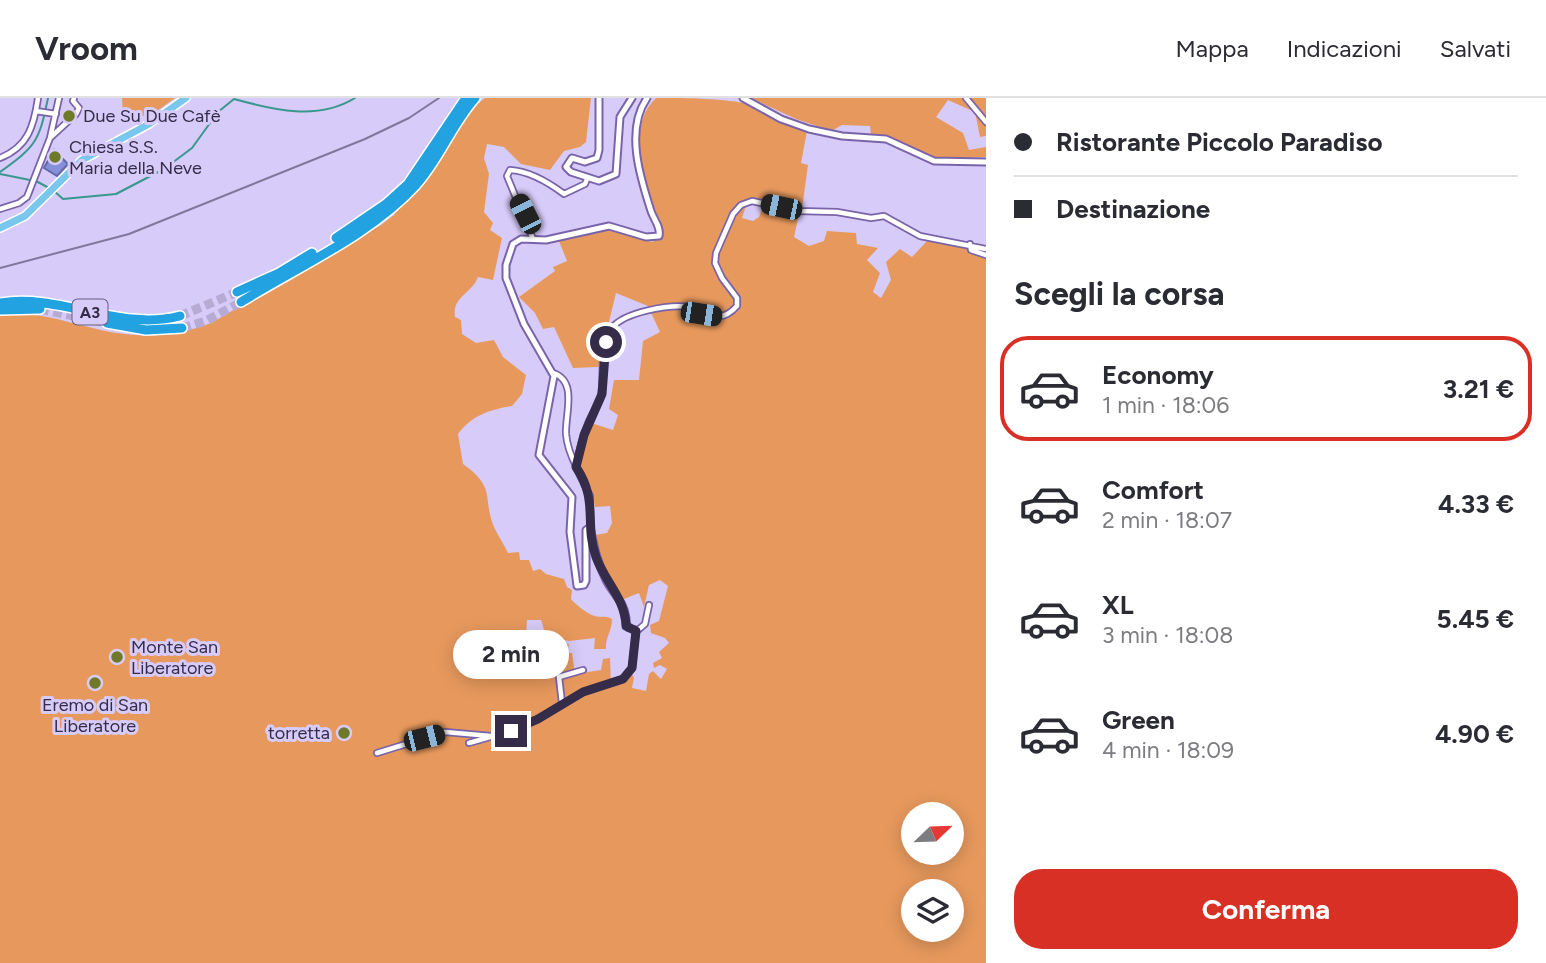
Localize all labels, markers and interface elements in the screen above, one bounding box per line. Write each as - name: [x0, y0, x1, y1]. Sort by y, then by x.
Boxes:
- text: Vroom: [35, 29, 138, 68]
- text: Mappa: [1176, 34, 1249, 63]
- text: Indicazioni: [1287, 34, 1402, 63]
- text: Salvati: [1440, 34, 1511, 63]
- place label: Due Su Due Cafè: [83, 105, 221, 127]
- marker: Due Su Due Cafè: [61, 108, 77, 124]
- text: Ristorante Piccolo Paradiso: [1056, 126, 1382, 158]
- place label: Chiesa S.S. Maria della Neve: [69, 136, 202, 179]
- marker: Chiesa S.S. Maria della Neve: [47, 149, 63, 165]
- car: [507, 191, 544, 237]
- car: [759, 192, 804, 222]
- text: Destinazione: [1056, 193, 1210, 225]
- text: Scegli la corsa: [1014, 275, 1224, 313]
- road number: A3: [72, 300, 108, 325]
- car: [679, 300, 724, 328]
- route start: [590, 326, 622, 358]
- icon: car: [1018, 357, 1081, 420]
- text: Economy: [1102, 359, 1214, 391]
- text: 3.21 €: [1443, 373, 1514, 405]
- text: 1 min · 18:06: [1102, 391, 1229, 419]
- icon: car: [1018, 472, 1081, 535]
- text: Comfort: [1102, 474, 1204, 506]
- text: 4.33 €: [1438, 488, 1514, 520]
- text: 2 min · 18:07: [1102, 506, 1232, 534]
- icon: car: [1018, 587, 1081, 650]
- text: XL: [1102, 589, 1134, 621]
- text: 5.45 €: [1437, 603, 1514, 635]
- text: 3 min · 18:08: [1102, 621, 1233, 649]
- callout: 2 min: [453, 630, 569, 678]
- place label: Monte San Liberatore: [131, 636, 218, 679]
- text: 2 min: [482, 640, 540, 668]
- marker: Monte San Liberatore: [109, 649, 125, 665]
- marker: Eremo di San Liberatore: [87, 675, 103, 691]
- place label: Eremo di San Liberatore: [42, 694, 148, 737]
- icon: car: [1018, 702, 1081, 765]
- text: Green: [1102, 704, 1175, 736]
- route end: [495, 715, 527, 747]
- text: 4.90 €: [1435, 718, 1514, 750]
- place label: torretta: [268, 722, 330, 744]
- car: [402, 723, 447, 753]
- marker: torretta: [336, 725, 352, 741]
- text: 4 min · 18:09: [1102, 736, 1234, 764]
- north arrow: [901, 802, 964, 864]
- map controls: [901, 802, 964, 942]
- button: Conferma: [1014, 869, 1518, 949]
- button: layers: [901, 879, 964, 942]

